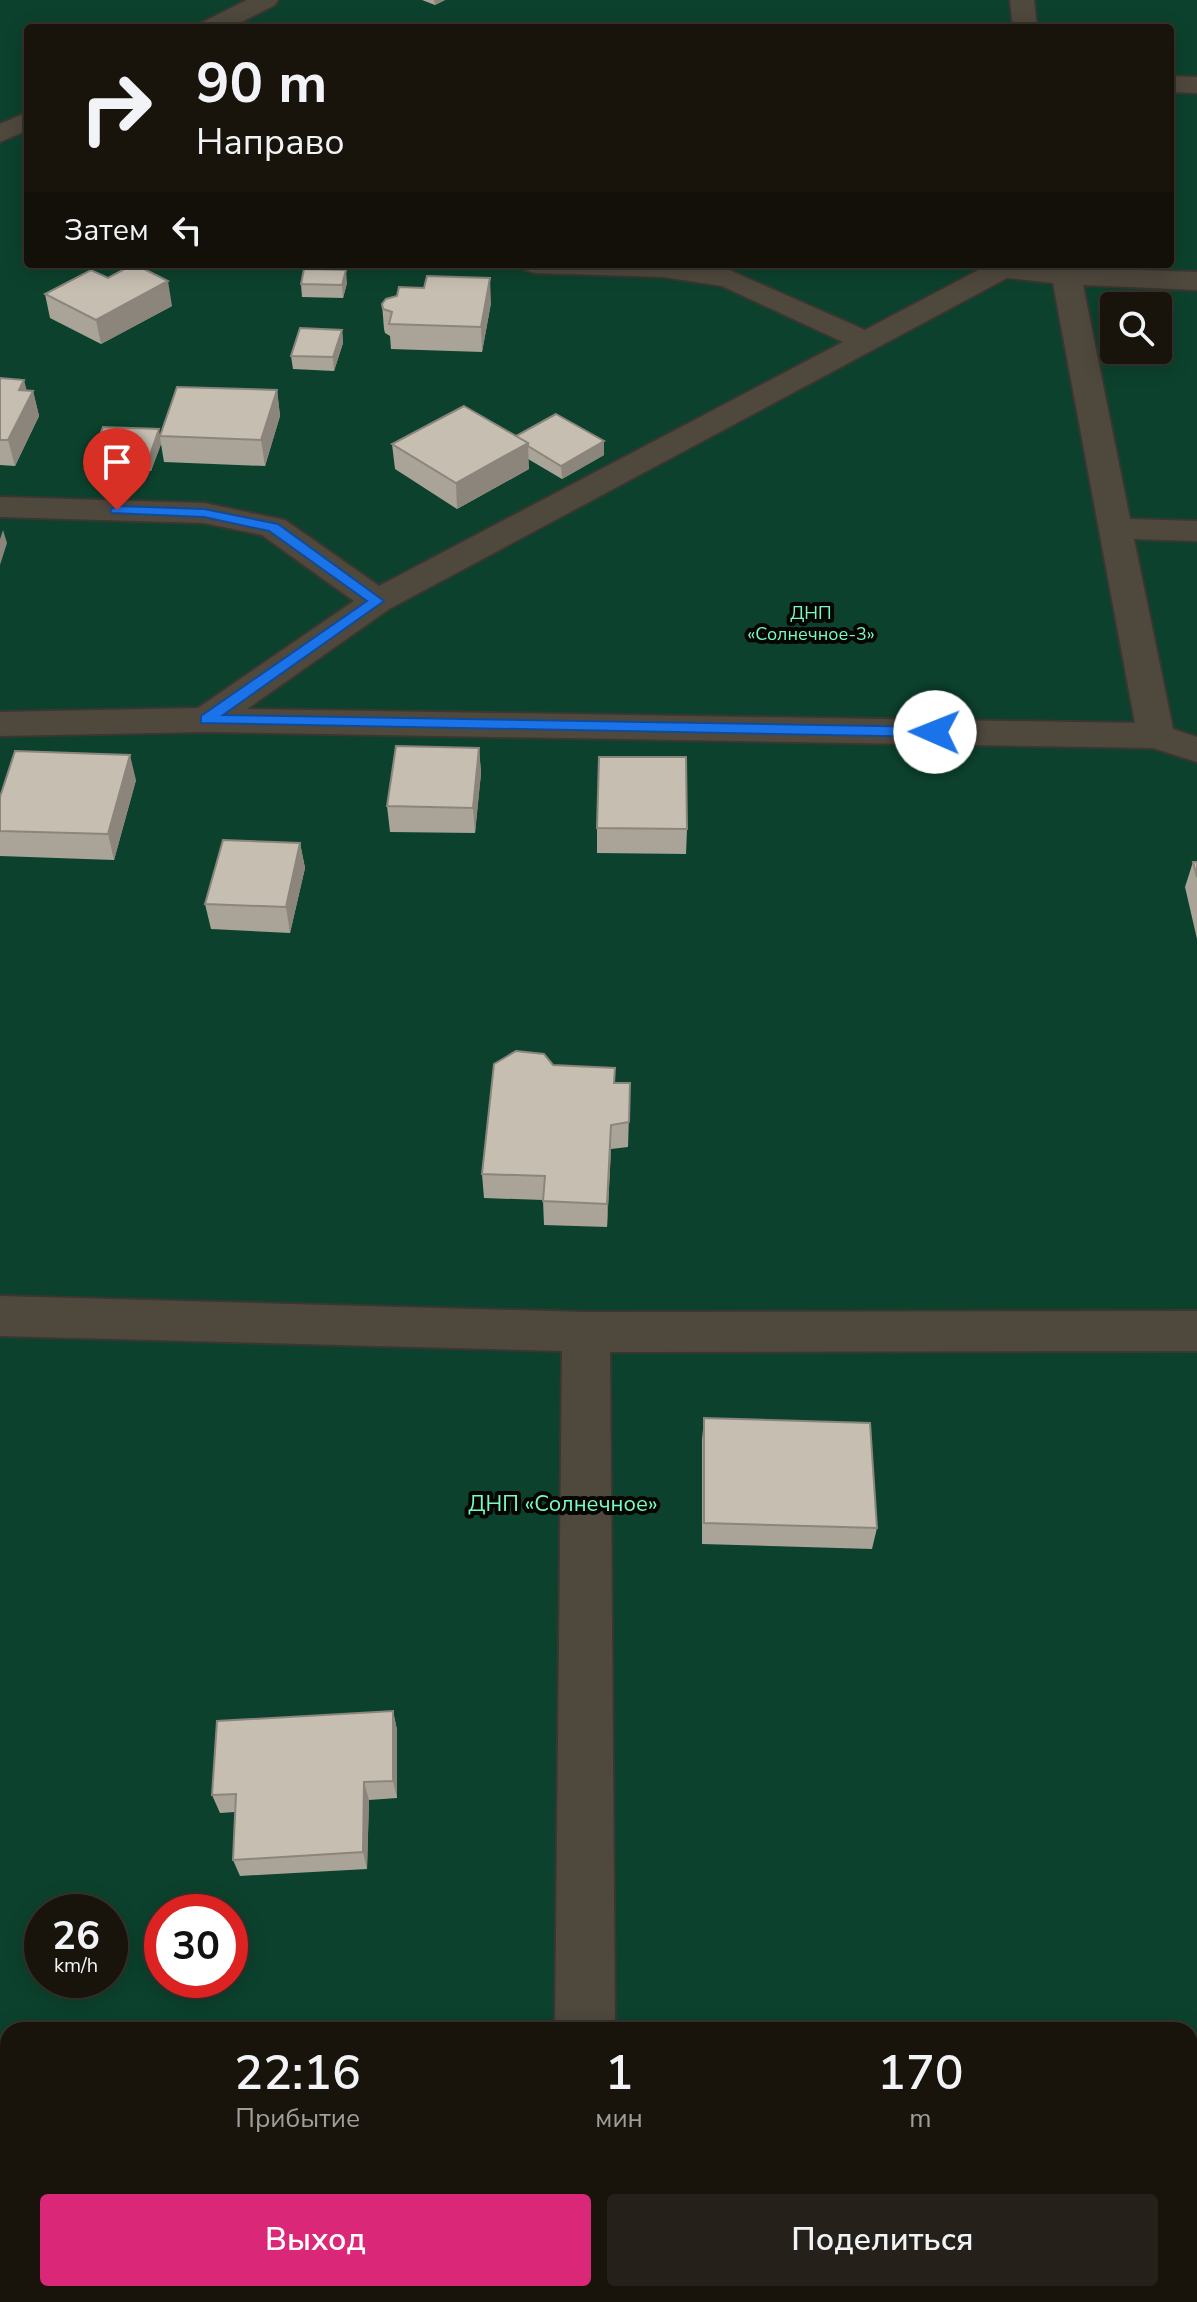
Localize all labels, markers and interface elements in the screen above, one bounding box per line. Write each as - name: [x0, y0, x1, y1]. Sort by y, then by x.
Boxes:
- text: 90 m: [196, 45, 327, 122]
- icon: right: [64, 56, 168, 160]
- text: Направо: [196, 118, 345, 167]
- icon: left: [165, 208, 209, 252]
- text: Затем: [64, 210, 149, 251]
- map controls: [1100, 292, 1172, 364]
- button: search: [1100, 292, 1172, 364]
- pin: [83, 428, 151, 510]
- icon: arrive: [95, 440, 139, 484]
- park label: ДНП «Солнечное-3»: [747, 601, 875, 646]
- position arrow: [893, 690, 977, 774]
- park label: ДНП «Солнечное»: [468, 1489, 658, 1519]
- speed limit sign: 30: [144, 1894, 248, 1998]
- text: 26: [52, 1909, 100, 1963]
- text: km/h: [54, 1952, 98, 1979]
- text: 22:16: [234, 2040, 361, 2106]
- text: 1: [605, 2040, 633, 2106]
- text: 170: [877, 2040, 964, 2106]
- text: Прибытие: [235, 2101, 360, 2136]
- text: мин: [595, 2101, 643, 2136]
- text: m: [909, 2101, 932, 2136]
- button: Выход: [40, 2194, 591, 2286]
- button: Поделиться: [607, 2194, 1158, 2286]

